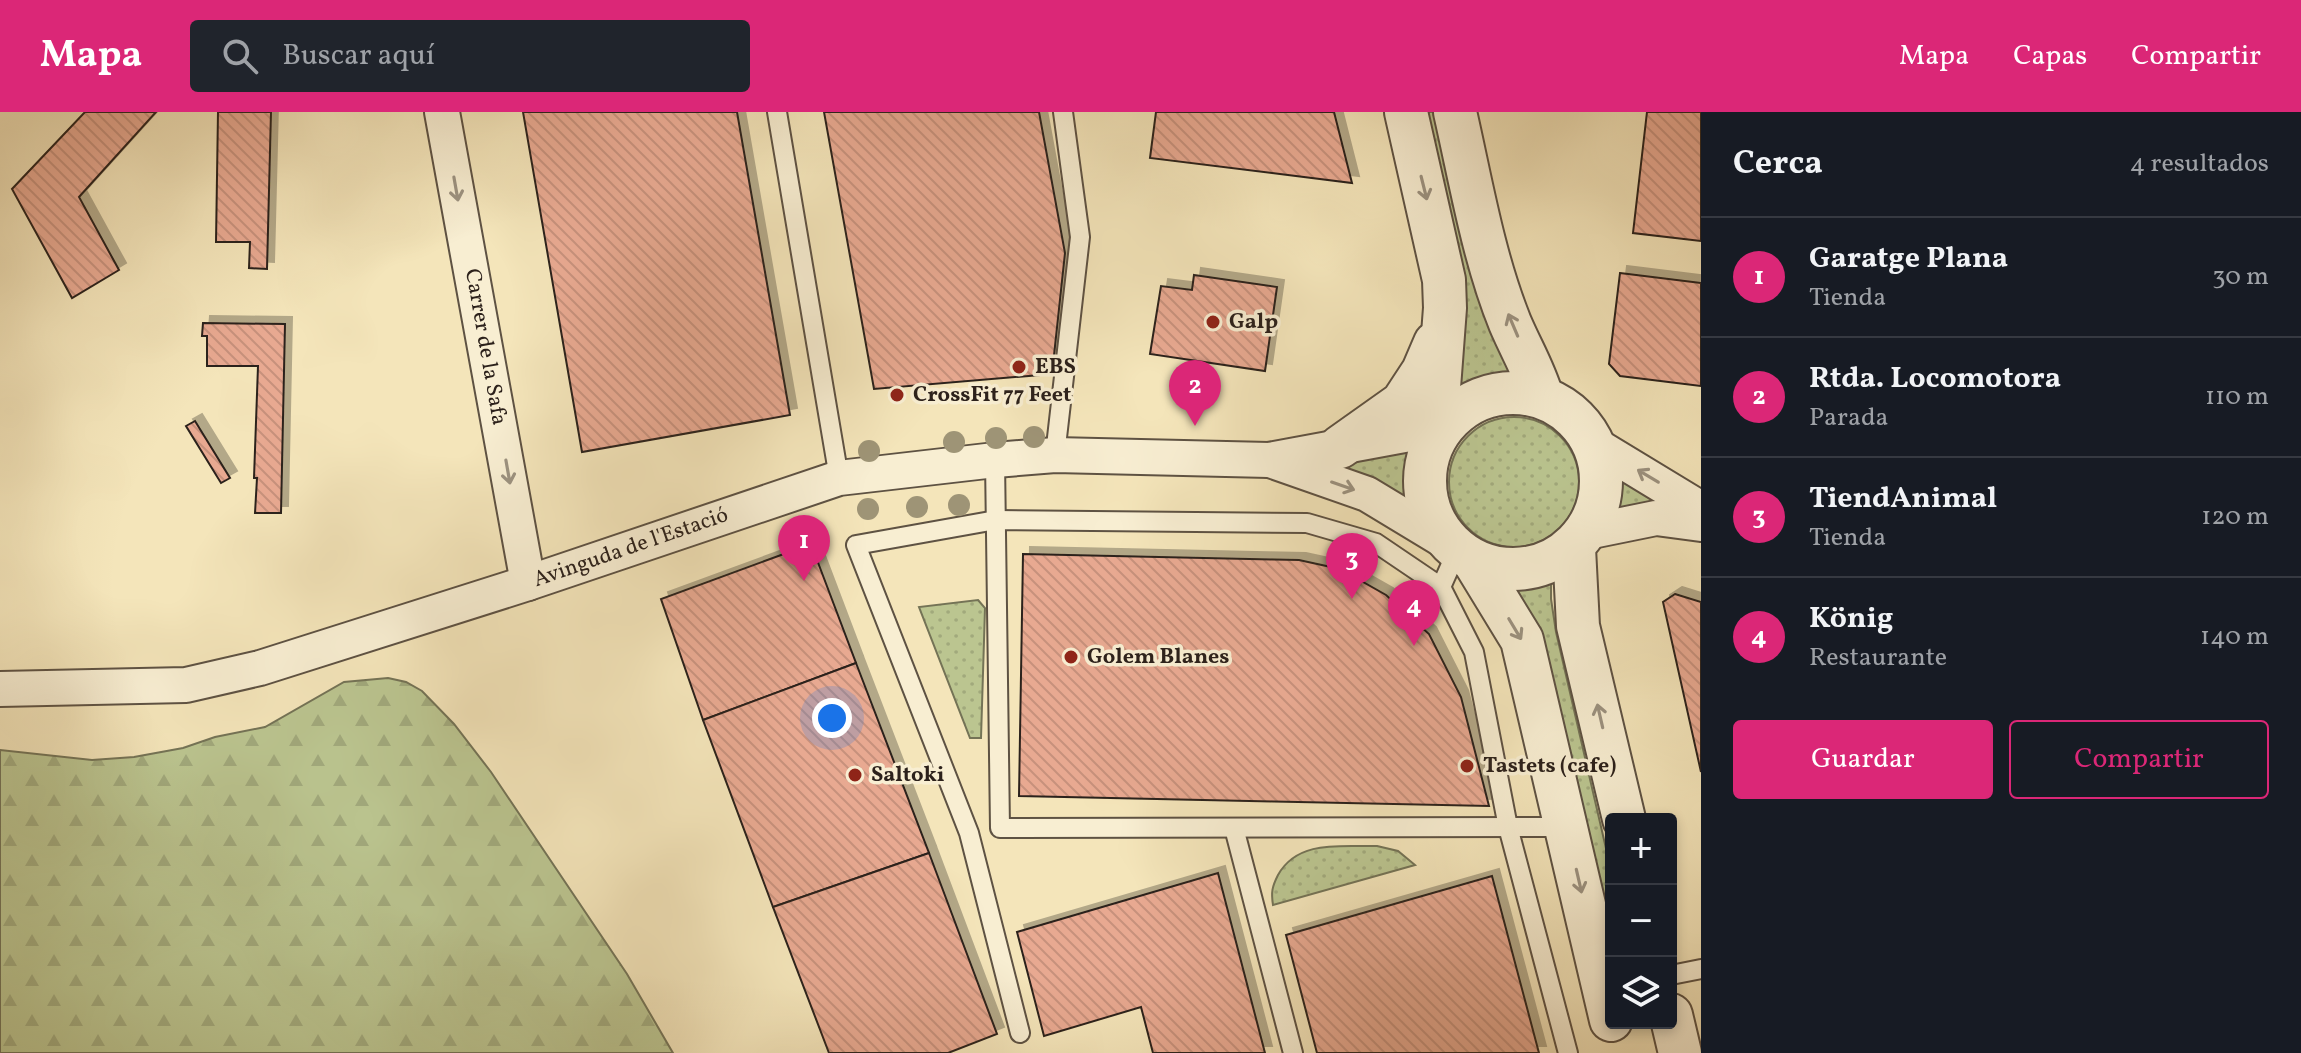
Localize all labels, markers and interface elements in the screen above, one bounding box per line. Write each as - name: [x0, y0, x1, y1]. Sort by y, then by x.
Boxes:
- search box: [190, 20, 750, 92]
- text: Mapa: [40, 30, 142, 83]
- icon: search: [218, 34, 262, 78]
- text: Buscar aquí: [282, 35, 435, 77]
- text: Mapa: [1899, 37, 1969, 76]
- text: Capas: [2013, 37, 2087, 76]
- text: Compartir: [2131, 37, 2261, 76]
- text: Cerca: [1733, 141, 1823, 188]
- text: 4 resultados: [2130, 146, 2269, 182]
- one-way arrow: [1418, 174, 1433, 200]
- one-way arrow: [449, 176, 464, 201]
- text: Garatge Plana: [1809, 238, 2008, 280]
- text: 1: [1754, 259, 1764, 295]
- text: 30 m: [2212, 259, 2269, 295]
- street label: Carrer de la Safa: [456, 266, 514, 428]
- text: Tienda: [1809, 280, 1886, 316]
- place label: Galp: [1229, 307, 1278, 338]
- marker: Galp: [1204, 313, 1222, 331]
- one-way arrow: [1504, 314, 1519, 338]
- place label: EBS: [1035, 352, 1076, 383]
- marker: EBS: [1010, 358, 1028, 376]
- text: Rtda. Locomotora: [1809, 358, 2061, 400]
- pin: 2: [1169, 360, 1221, 426]
- text: 2: [1752, 379, 1766, 415]
- text: 110 m: [2205, 379, 2269, 415]
- place label: CrossFit 77 Feet: [913, 380, 1071, 411]
- marker: CrossFit 77 Feet: [888, 386, 906, 404]
- text: Parada: [1809, 400, 1889, 436]
- one-way arrow: [501, 459, 516, 484]
- one-way arrow: [1637, 468, 1660, 484]
- text: TiendAnimal: [1809, 478, 1997, 520]
- one-way arrow: [1330, 480, 1355, 494]
- text: 3: [1752, 499, 1766, 535]
- text: 120 m: [2201, 499, 2269, 535]
- street label: Avinguda de l'Estació: [529, 500, 733, 596]
- pin: 1: [778, 515, 830, 581]
- text: Tienda: [1809, 520, 1886, 556]
- pin: 3: [1326, 533, 1378, 599]
- pin: 4: [1388, 580, 1440, 646]
- text: König: [1809, 598, 1894, 640]
- one-way arrow: [1508, 617, 1524, 640]
- text: 4: [1751, 619, 1767, 655]
- text: 140 m: [2200, 619, 2269, 655]
- text: Restaurante: [1809, 640, 1947, 676]
- place label: Golem Blanes: [1087, 642, 1229, 673]
- marker: Golem Blanes: [1062, 648, 1080, 666]
- your location: [812, 698, 852, 738]
- one-way arrow: [1591, 704, 1606, 729]
- button: Guardar: [1733, 720, 1993, 799]
- button: Compartir: [2009, 720, 2269, 799]
- place label: Tastets (cafe): [1483, 751, 1616, 782]
- marker: Tastets (cafe): [1458, 757, 1476, 775]
- place label: Saltoki: [871, 760, 945, 791]
- marker: Saltoki: [846, 766, 864, 784]
- map controls: [1605, 813, 1677, 1029]
- button: +: [1605, 813, 1677, 885]
- one-way arrow: [1572, 867, 1587, 893]
- button: −: [1605, 885, 1677, 957]
- button: layers: [1605, 957, 1677, 1029]

